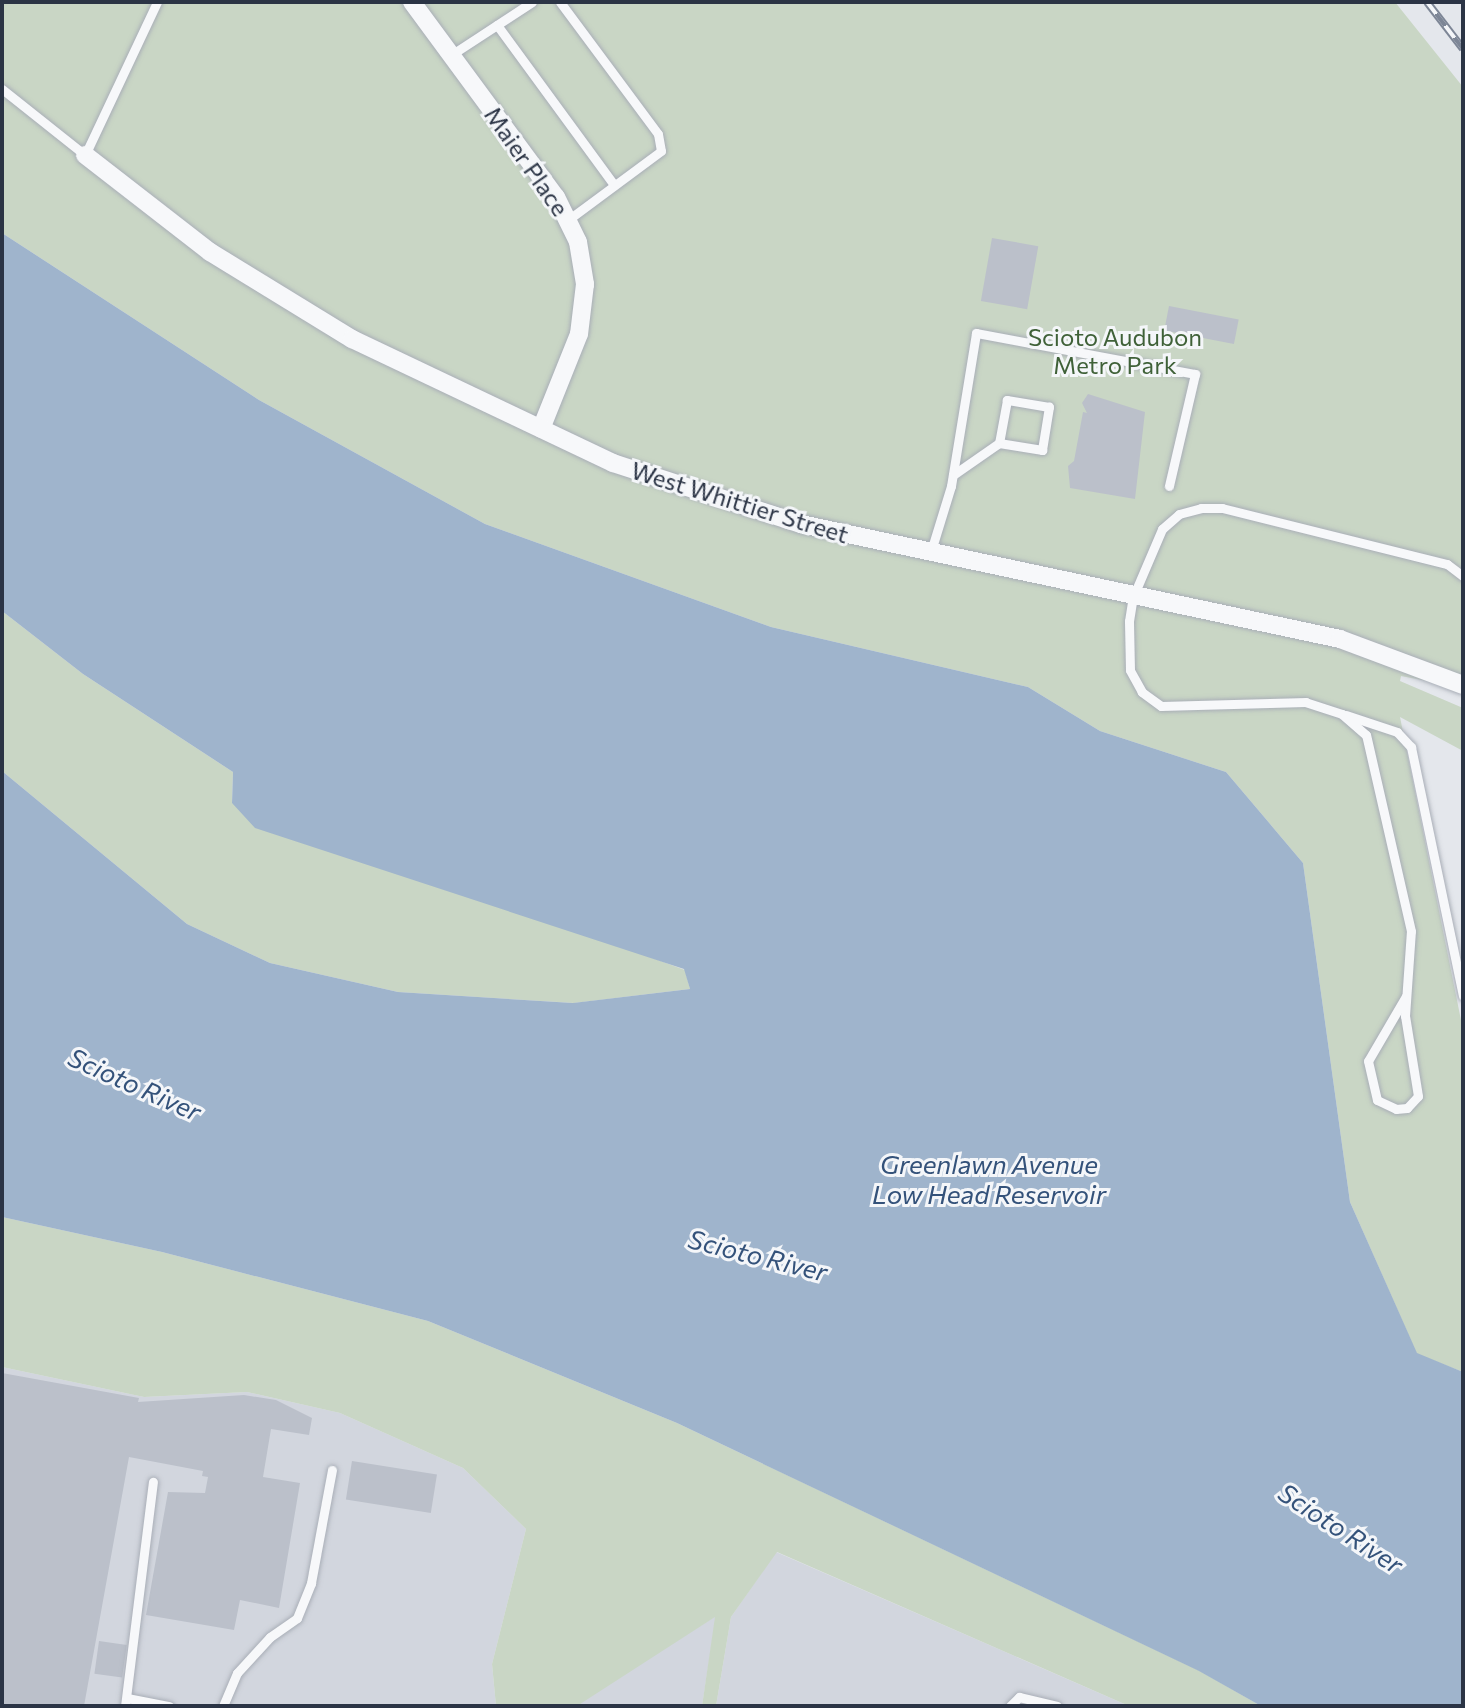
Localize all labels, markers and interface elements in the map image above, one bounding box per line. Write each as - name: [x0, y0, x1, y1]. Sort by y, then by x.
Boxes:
- street label: Maier Place: [479, 101, 575, 221]
- park label: Scioto Audubon Metro Park: [1028, 323, 1202, 379]
- street label: West Whittier Street: [628, 455, 852, 549]
- water label: Scioto River: [64, 1041, 206, 1127]
- water label: Greenlawn Avenue Low Head Reservoir: [872, 1148, 1106, 1210]
- water label: Scioto River: [685, 1223, 831, 1287]
- water label: Scioto River: [1273, 1476, 1409, 1580]

